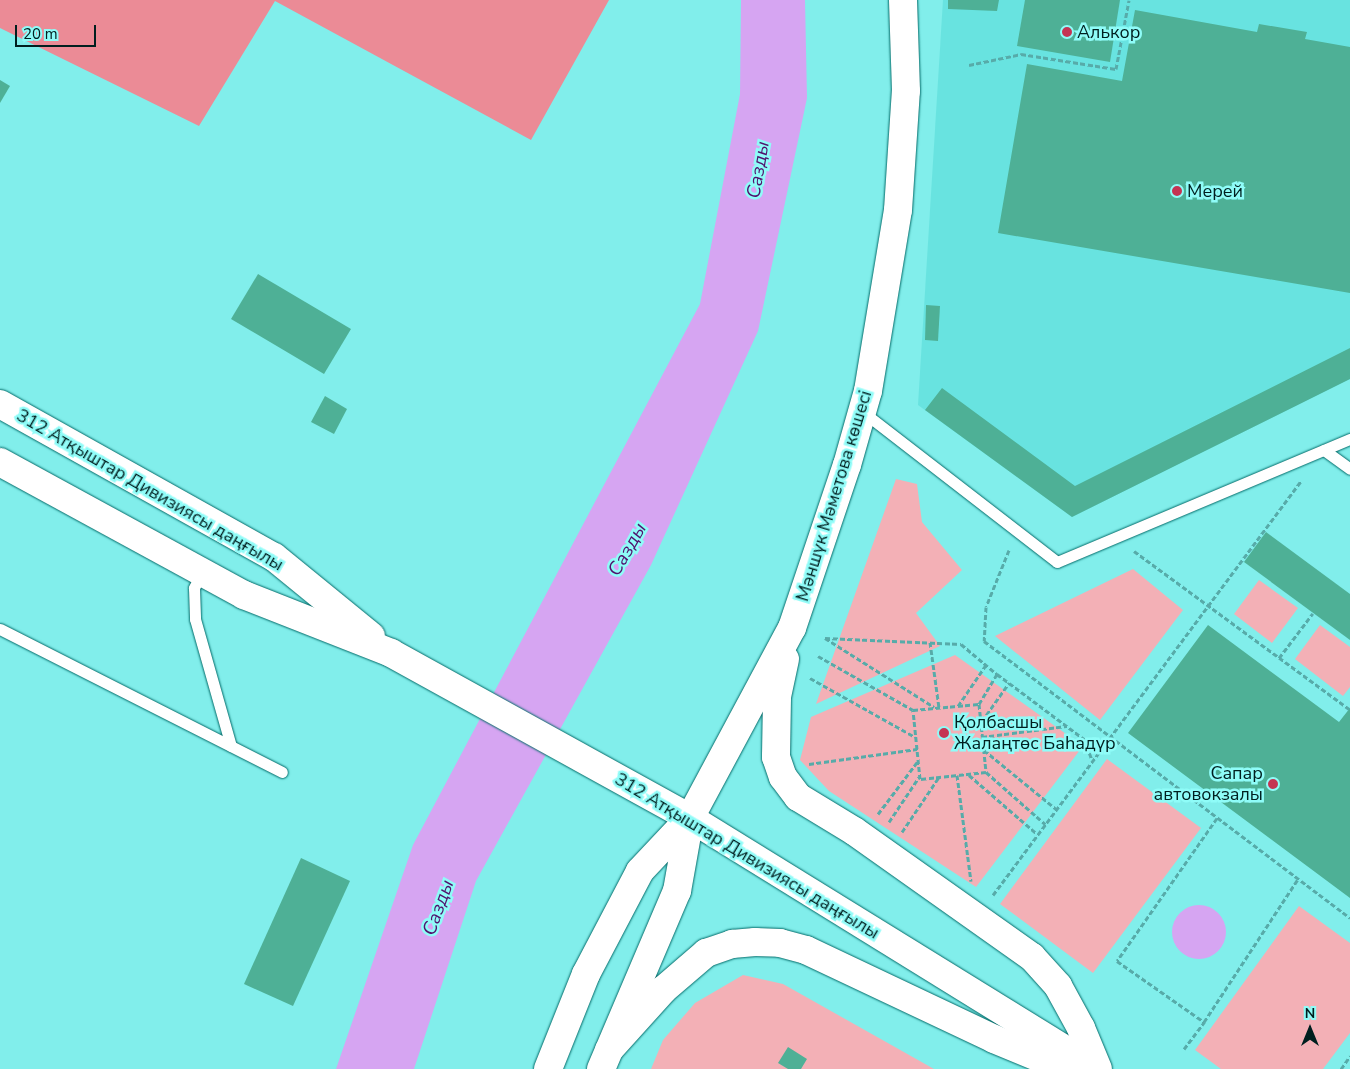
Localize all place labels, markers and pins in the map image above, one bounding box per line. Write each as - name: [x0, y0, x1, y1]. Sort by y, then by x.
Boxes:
- place label: Алькор: [1077, 21, 1140, 43]
- marker: Алькор: [1061, 26, 1073, 38]
- place label: Мерей: [1187, 180, 1243, 202]
- marker: Мерей: [1171, 185, 1183, 197]
- place label: Қолбасшы Жалаңтөс Баһадүр: [954, 712, 1116, 754]
- marker: Қолбасшы Жалаңтөс Баһадүр: [938, 727, 950, 739]
- place label: Сапар автовокзалы: [1154, 763, 1263, 806]
- marker: Сапар автовокзалы: [1267, 778, 1279, 790]

